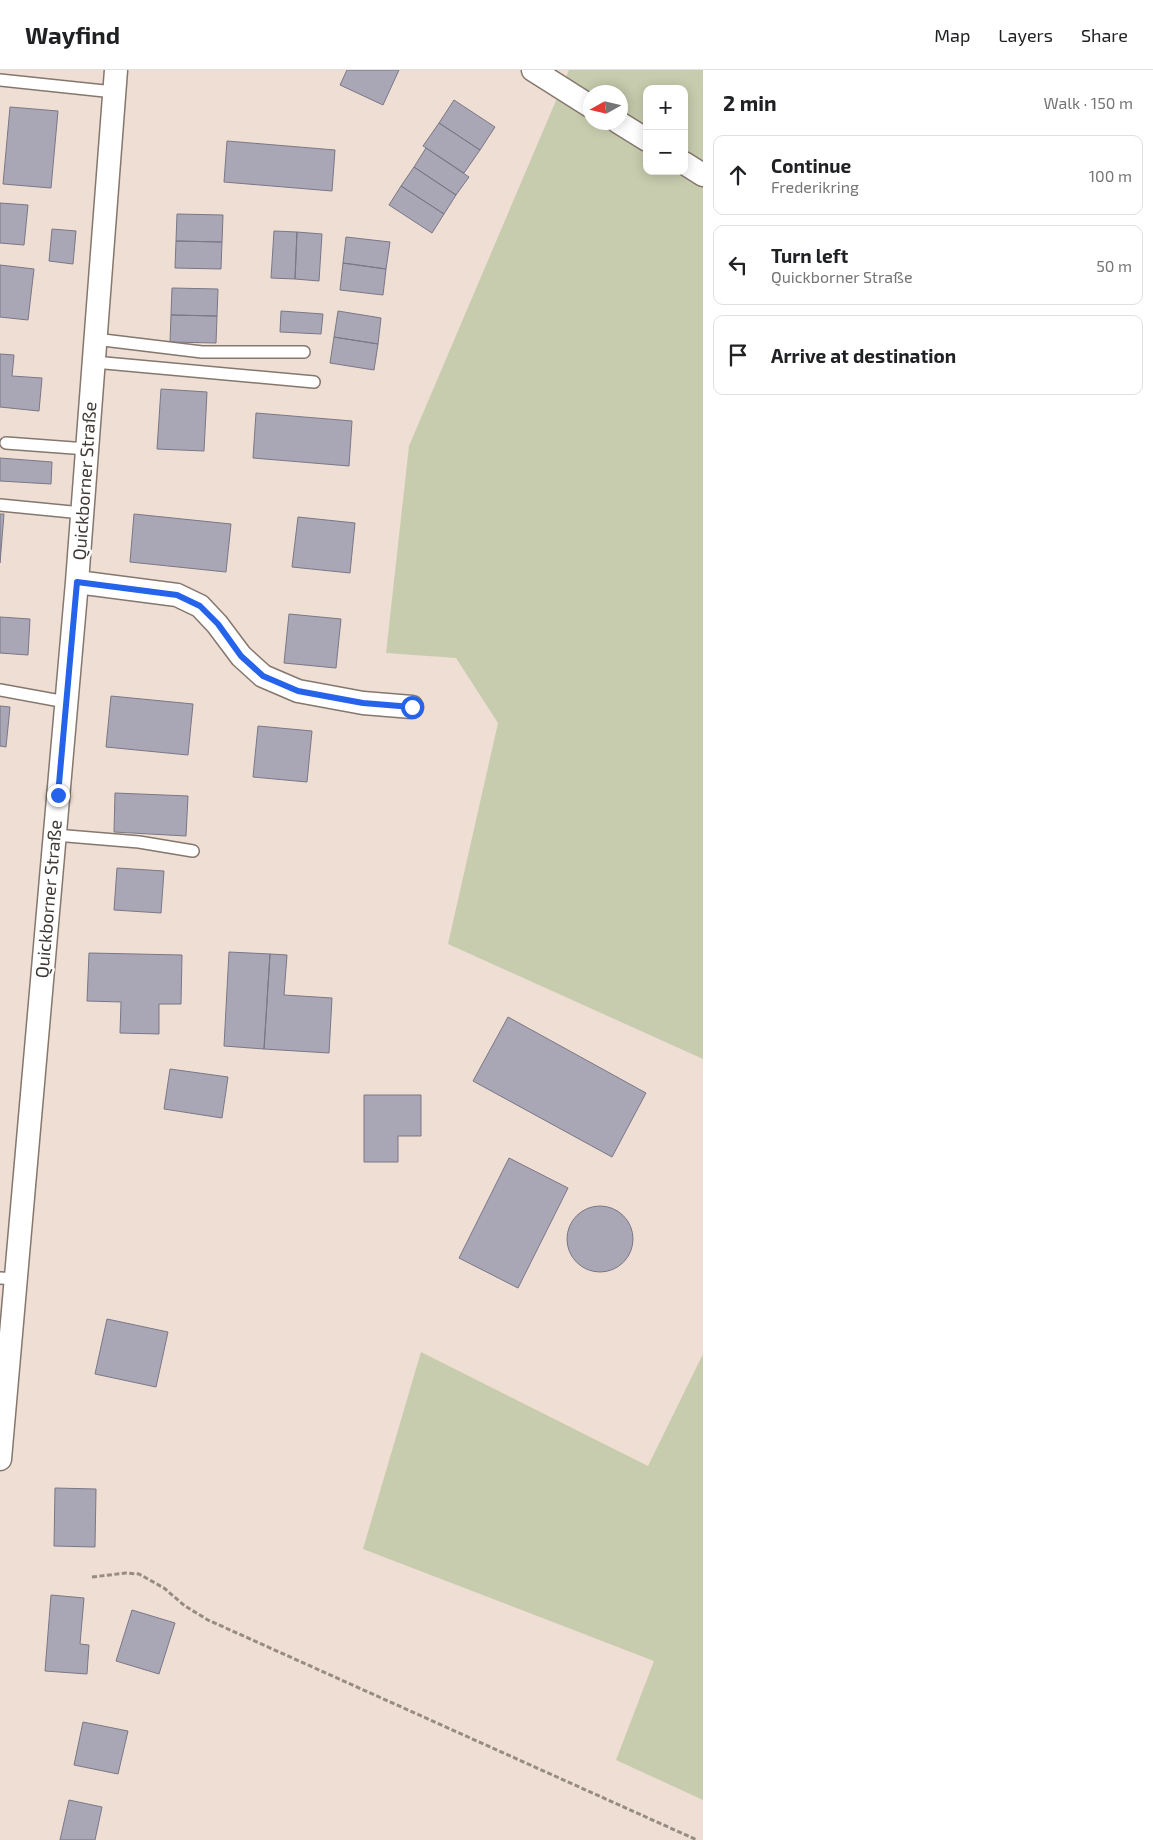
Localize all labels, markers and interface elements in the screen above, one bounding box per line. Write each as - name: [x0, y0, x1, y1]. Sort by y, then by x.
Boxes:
- text: Wayfind: [25, 20, 120, 49]
- text: Map: [934, 24, 970, 46]
- text: Layers: [998, 24, 1053, 46]
- text: Share: [1081, 24, 1128, 46]
- north arrow: [583, 85, 628, 130]
- map controls: [643, 85, 688, 175]
- button: +: [643, 85, 688, 130]
- text: 2 min: [723, 90, 777, 115]
- text: Walk · 150 m: [1043, 93, 1133, 112]
- button: −: [643, 130, 688, 175]
- text: Continue: [771, 154, 851, 177]
- icon: ahead: [724, 161, 752, 189]
- text: 100 m: [1089, 166, 1132, 185]
- text: Frederikring: [771, 177, 859, 196]
- text: Turn left: [771, 244, 848, 267]
- icon: left: [724, 251, 752, 279]
- text: 50 m: [1096, 256, 1132, 275]
- text: Quickborner Straße: [771, 267, 913, 286]
- icon: arrive: [724, 341, 752, 369]
- text: Arrive at destination: [771, 344, 956, 367]
- street label: Quickborner Straße: [67, 401, 101, 561]
- route start: [401, 696, 424, 719]
- route end: [47, 784, 70, 807]
- street label: Quickborner Straße: [30, 819, 66, 979]

